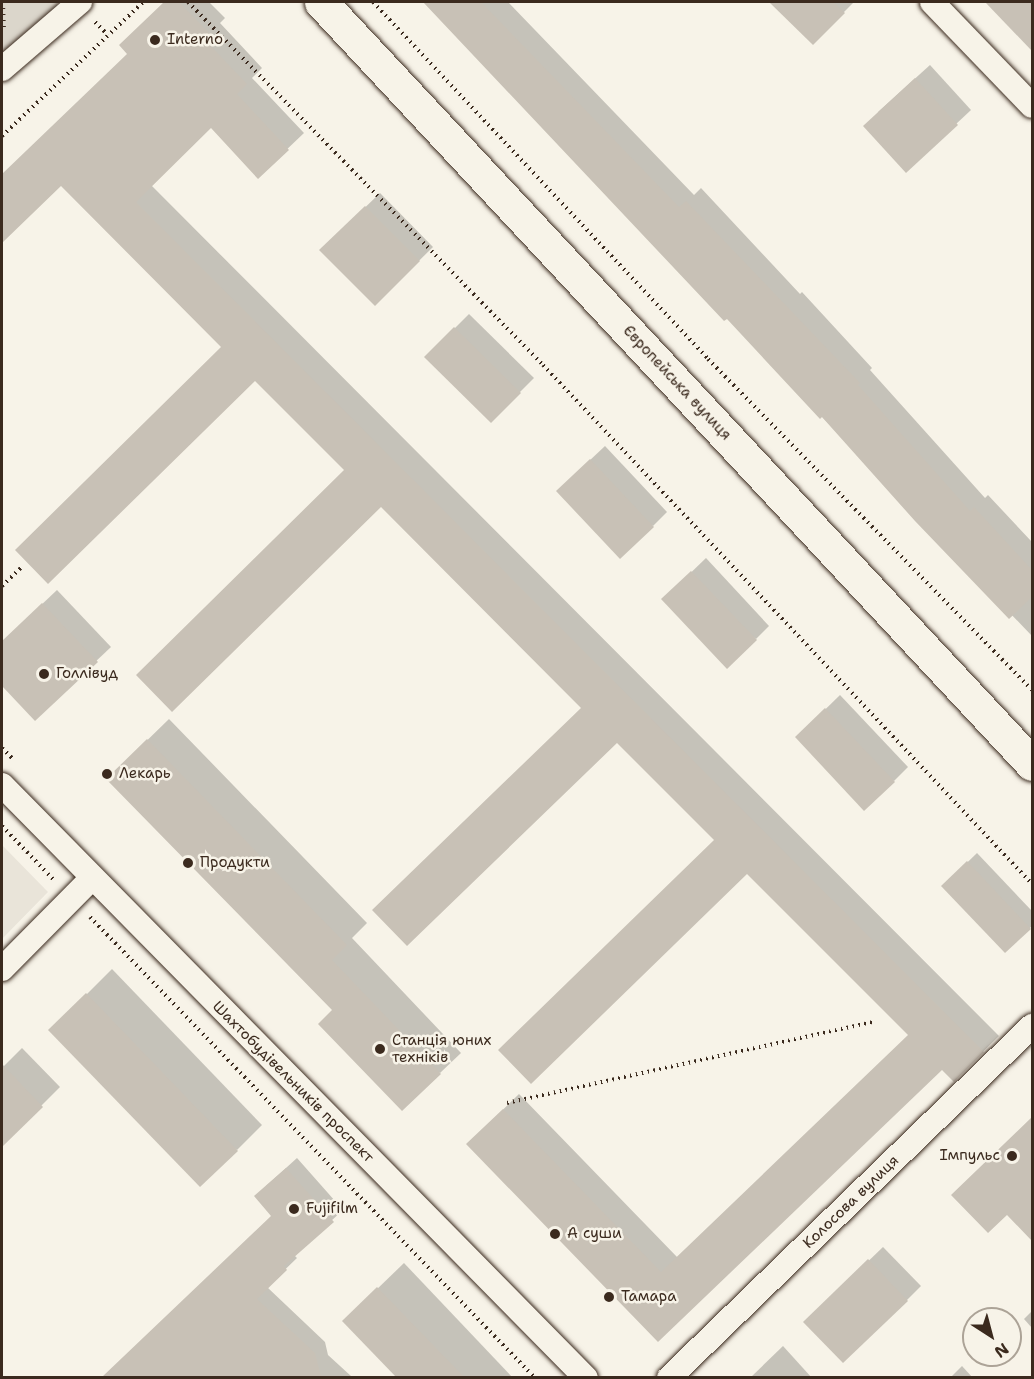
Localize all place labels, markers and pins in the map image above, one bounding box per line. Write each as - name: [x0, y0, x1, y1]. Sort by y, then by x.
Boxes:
- place label: Interno: [167, 31, 223, 49]
- marker: Interno: [148, 33, 162, 47]
- place label: Голлівуд: [56, 665, 118, 683]
- marker: Голлівуд: [37, 667, 51, 681]
- place label: Лекарь: [119, 765, 170, 783]
- marker: Лекарь: [100, 767, 114, 781]
- place label: Продукти: [200, 854, 270, 872]
- marker: Продукти: [181, 856, 195, 870]
- place label: Станція юних техніків: [392, 1031, 491, 1066]
- marker: Станція юних техніків: [373, 1042, 387, 1056]
- place label: Імпульс: [939, 1147, 1000, 1165]
- marker: Імпульс: [1005, 1149, 1019, 1163]
- place label: Fujifilm: [306, 1200, 358, 1218]
- marker: Fujifilm: [287, 1202, 301, 1216]
- place label: А суши: [567, 1225, 622, 1243]
- marker: А суши: [548, 1227, 562, 1241]
- place label: Тамара: [621, 1288, 677, 1306]
- marker: Тамара: [602, 1290, 616, 1304]

